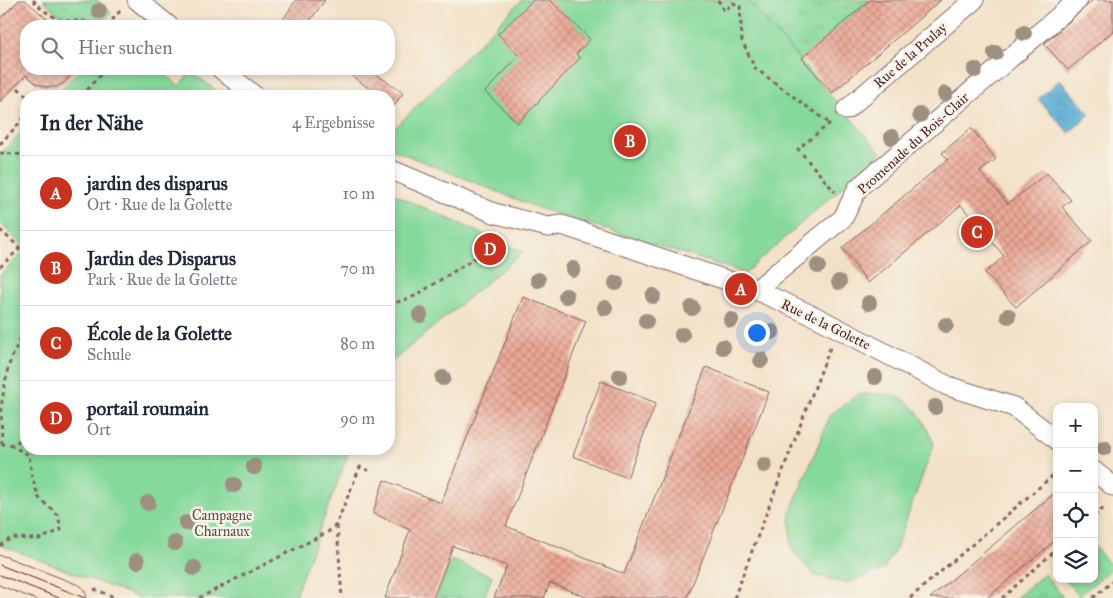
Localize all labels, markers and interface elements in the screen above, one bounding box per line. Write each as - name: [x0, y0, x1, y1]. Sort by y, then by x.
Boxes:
- street label: Rue de la Prulay: [870, 19, 951, 92]
- search box: [20, 20, 395, 75]
- icon: search: [38, 34, 66, 62]
- text: Hier suchen: [78, 36, 172, 59]
- street label: Promenade du Bois-Clair: [854, 88, 973, 198]
- text: In der Nähe: [40, 110, 143, 136]
- text: 4 Ergebnisse: [292, 113, 375, 132]
- pin: B: [614, 122, 646, 160]
- text: jardin des disparus: [87, 172, 228, 195]
- text: A: [51, 184, 61, 203]
- text: 10 m: [343, 184, 375, 203]
- text: Ort · Rue de la Golette: [87, 195, 232, 214]
- pin: C: [961, 213, 993, 251]
- pin: D: [474, 230, 506, 268]
- text: Jardin des Disparus: [87, 247, 236, 270]
- text: B: [51, 259, 61, 278]
- text: 70 m: [340, 259, 375, 278]
- text: Park · Rue de la Golette: [87, 270, 237, 289]
- pin: A: [725, 270, 757, 308]
- street label: Rue de la Golette: [778, 295, 873, 353]
- your location: [744, 320, 770, 346]
- text: École de la Golette: [87, 322, 232, 345]
- text: C: [51, 334, 61, 353]
- text: 80 m: [340, 334, 375, 353]
- text: Schule: [87, 345, 131, 364]
- text: portail roumain: [87, 397, 209, 420]
- map controls: [1053, 403, 1098, 583]
- button: +: [1053, 403, 1098, 448]
- text: D: [50, 409, 62, 428]
- text: 90 m: [340, 409, 375, 428]
- text: Ort: [87, 420, 111, 439]
- button: −: [1053, 448, 1098, 493]
- button: locate: [1053, 493, 1098, 538]
- park label: Campagne Charnaux: [192, 507, 252, 540]
- button: layers: [1053, 538, 1098, 583]

